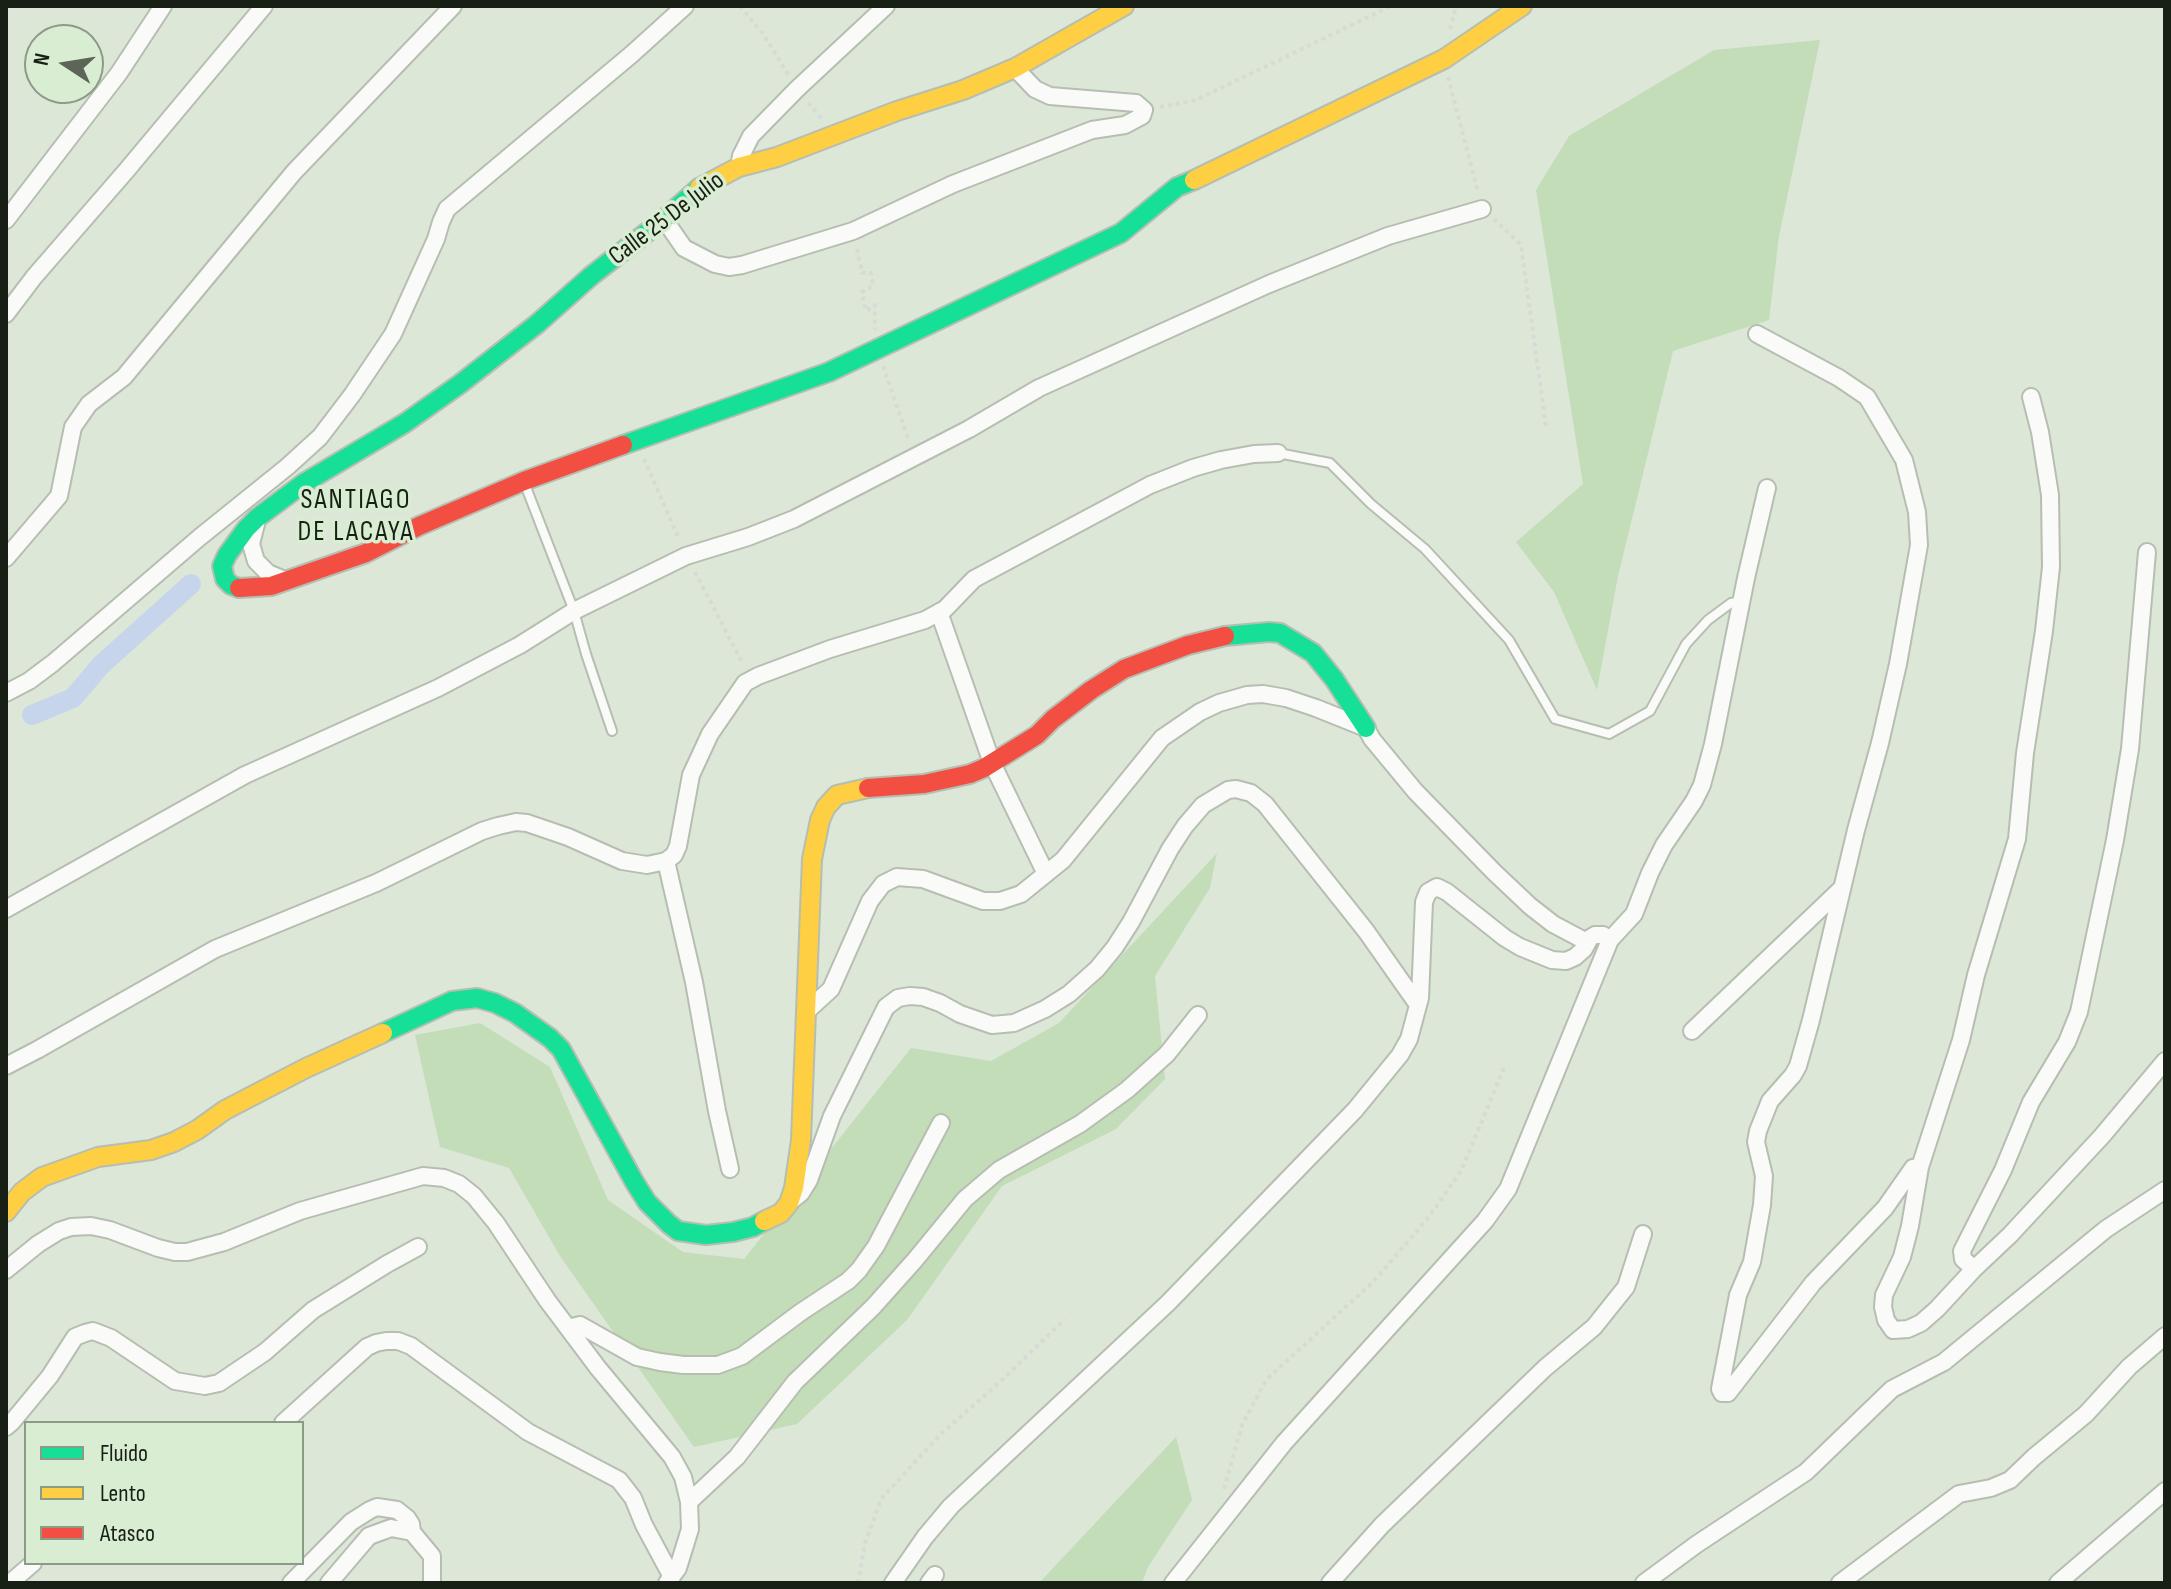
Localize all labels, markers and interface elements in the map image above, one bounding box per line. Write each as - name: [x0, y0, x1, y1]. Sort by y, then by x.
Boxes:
- north arrow: [24, 24, 104, 104]
- text: N: [28, 51, 56, 68]
- street label: Calle 25 De Julio: [603, 166, 731, 272]
- district label: SANTIAGO DE LACAYA: [297, 484, 415, 550]
- legend: [24, 1421, 304, 1565]
- text: Fluido: [100, 1439, 148, 1468]
- text: Lento: [100, 1479, 146, 1508]
- text: Atasco: [100, 1519, 155, 1548]

